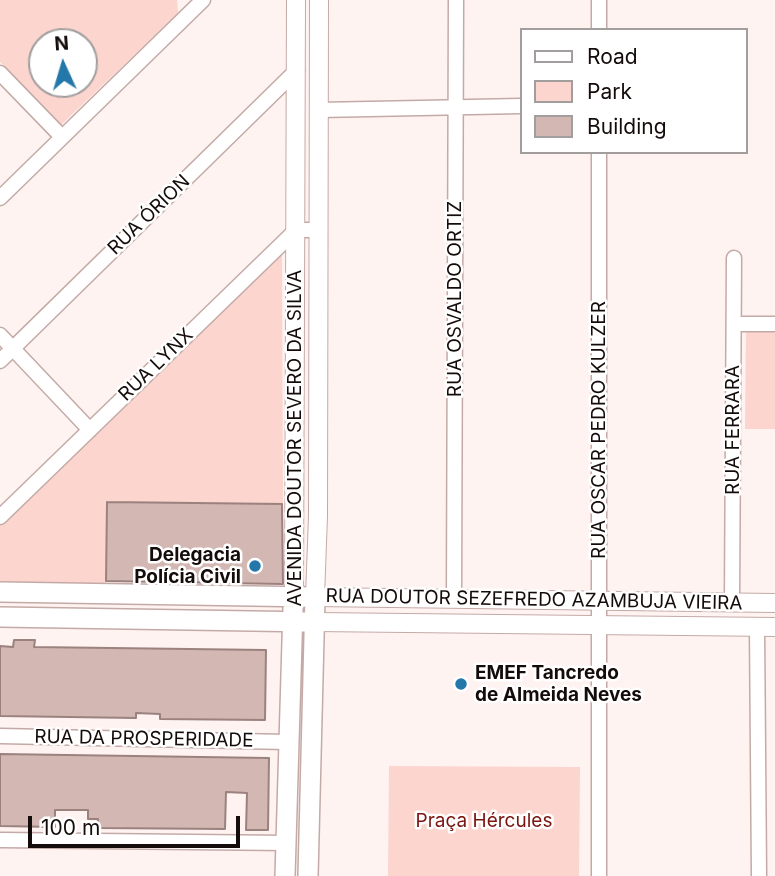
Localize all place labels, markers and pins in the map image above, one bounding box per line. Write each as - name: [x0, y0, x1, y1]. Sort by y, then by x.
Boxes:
- place label: Delegacia Polícia Civil: [134, 544, 241, 588]
- marker: Delegacia Polícia Civil: [247, 558, 263, 574]
- place label: EMEF Tancredo de Almeida Neves: [475, 662, 642, 706]
- marker: EMEF Tancredo de Almeida Neves: [453, 676, 469, 692]

